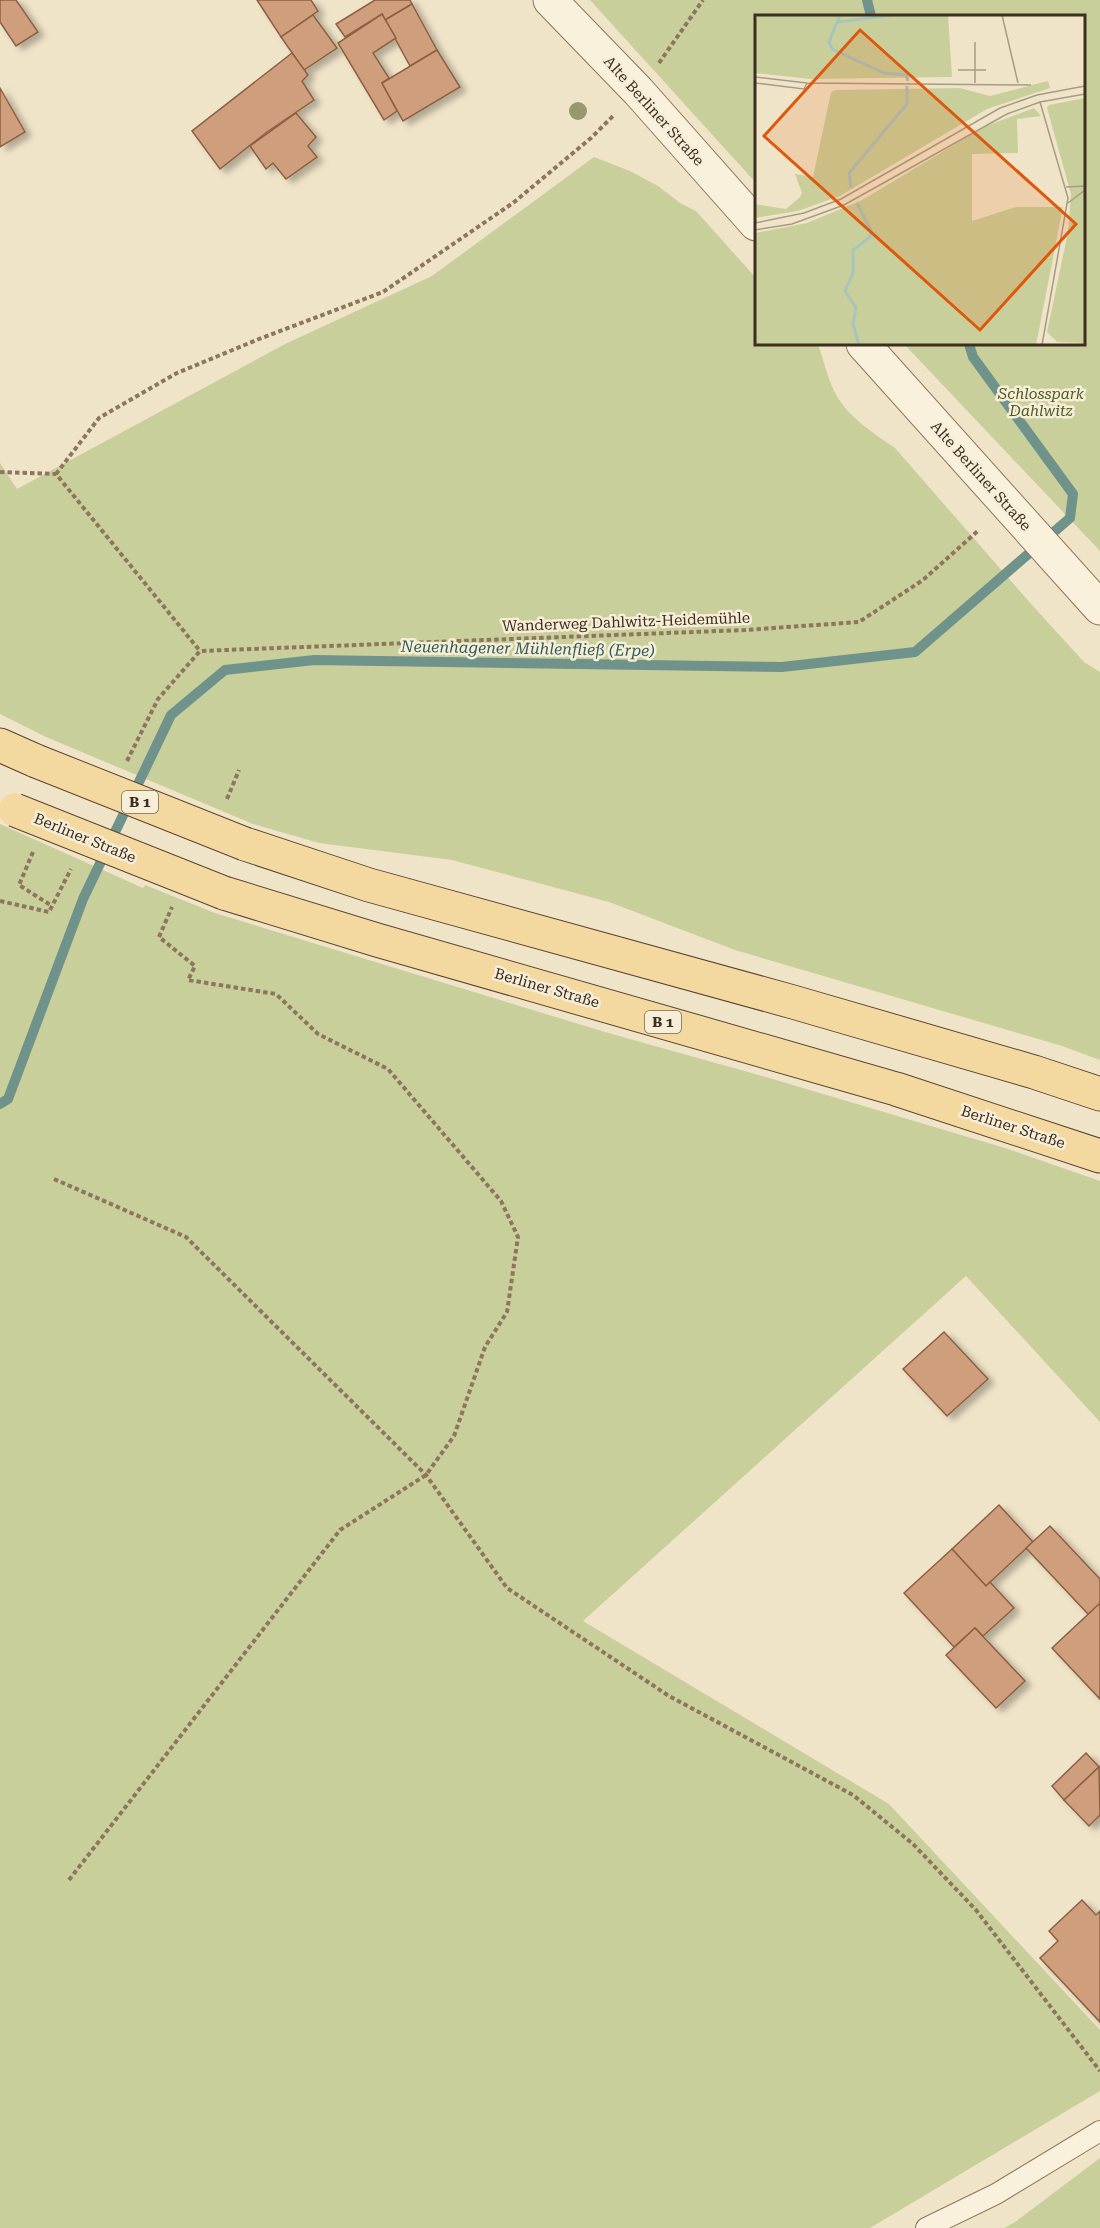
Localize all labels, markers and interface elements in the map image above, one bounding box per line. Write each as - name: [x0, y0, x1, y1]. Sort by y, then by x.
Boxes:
- inset map: [755, 15, 1085, 345]
- street label: Alte Berliner Straße: [600, 52, 708, 170]
- park label: Schlosspark Dahlwitz: [997, 385, 1085, 420]
- street label: Alte Berliner Straße: [927, 417, 1035, 535]
- street label: Wanderweg Dahlwitz-Heidemühle: [502, 609, 750, 635]
- water label: Neuenhagener Mühlenfließ (Erpe): [400, 637, 655, 660]
- road number: B 1: [122, 791, 158, 813]
- street label: Berliner Straße: [31, 809, 139, 867]
- street label: Berliner Straße: [492, 964, 602, 1012]
- road number: B 1: [645, 1011, 681, 1033]
- street label: Berliner Straße: [959, 1102, 1067, 1152]

